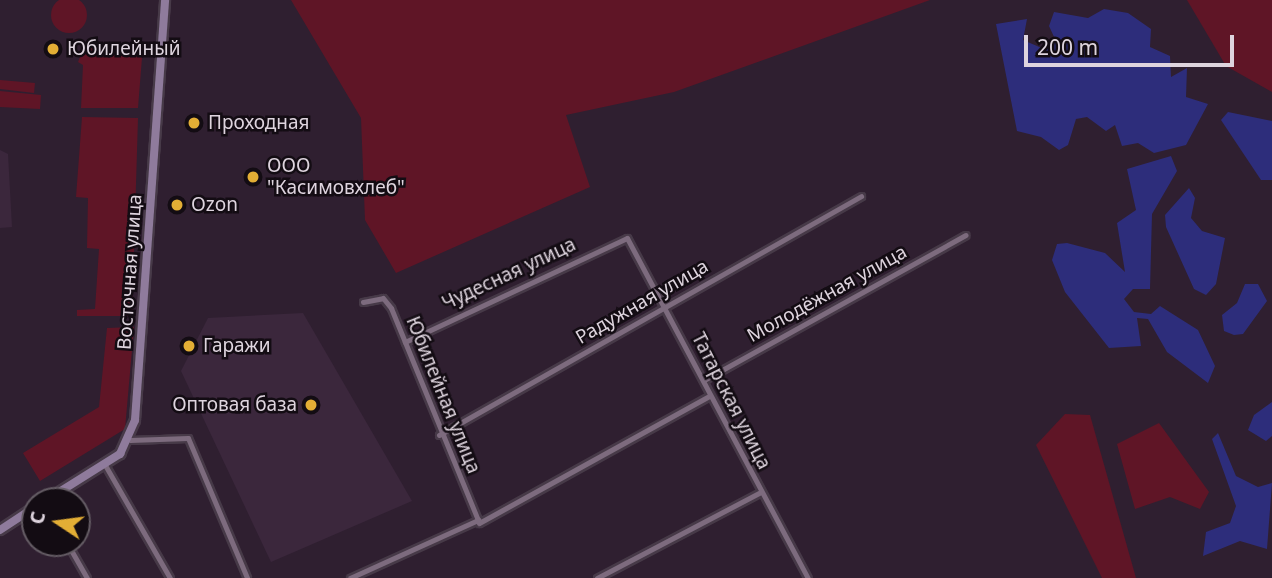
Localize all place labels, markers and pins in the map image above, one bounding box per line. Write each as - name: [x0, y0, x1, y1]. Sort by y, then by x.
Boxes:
- place label: Юбилейный: [67, 38, 180, 60]
- marker: Юбилейный: [45, 41, 61, 57]
- place label: Проходная: [208, 112, 310, 134]
- marker: Проходная: [186, 115, 202, 131]
- place label: ООО "Касимовхлеб": [267, 155, 405, 199]
- marker: ООО "Касимовхлеб": [245, 169, 261, 185]
- place label: Ozon: [191, 194, 238, 216]
- marker: Ozon: [169, 197, 185, 213]
- place label: Гаражи: [203, 335, 270, 357]
- marker: Гаражи: [181, 338, 197, 354]
- place label: Оптовая база: [172, 394, 297, 416]
- marker: Оптовая база: [303, 397, 319, 413]

